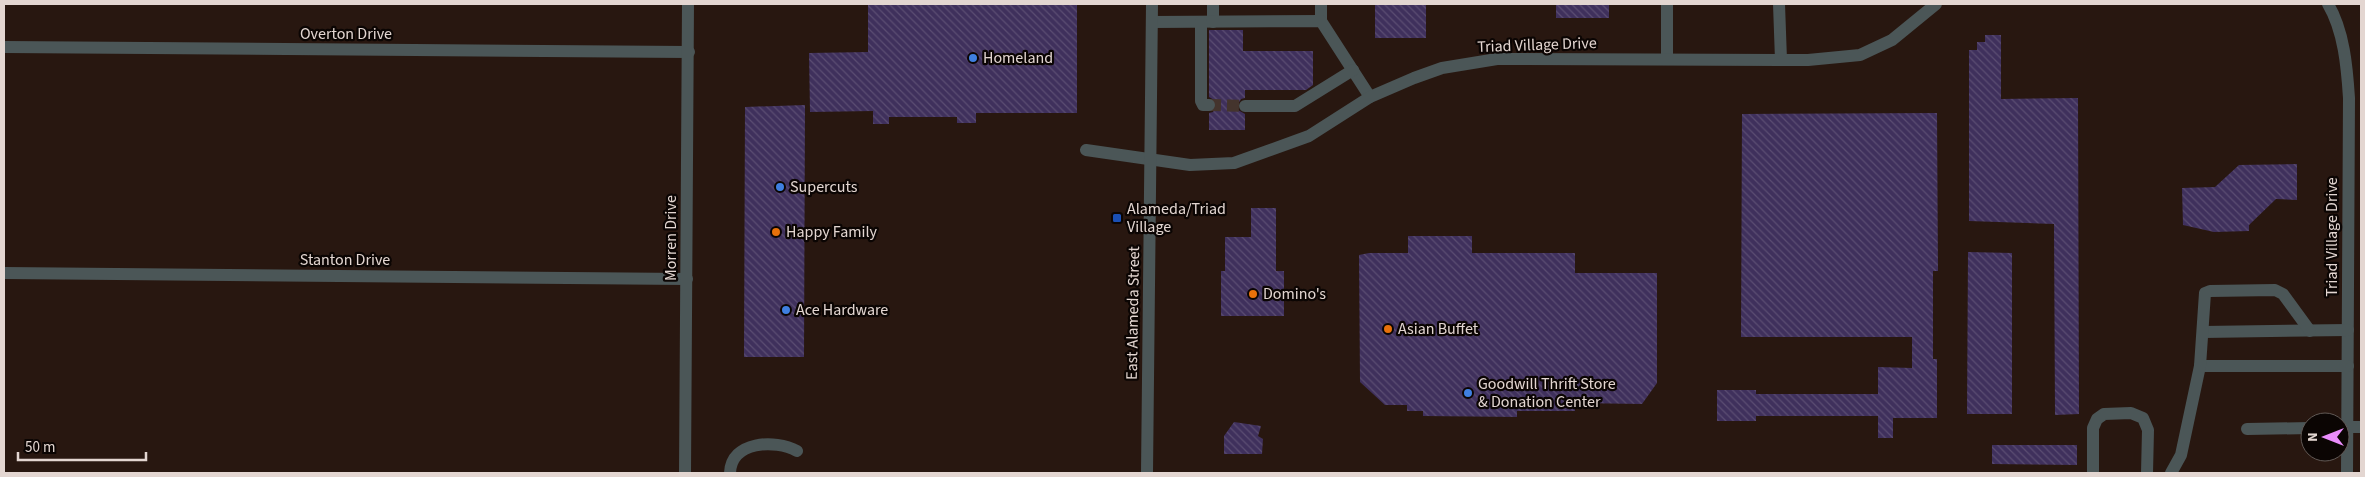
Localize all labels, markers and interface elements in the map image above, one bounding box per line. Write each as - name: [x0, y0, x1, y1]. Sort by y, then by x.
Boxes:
- street label: Overton Drive: [300, 23, 392, 45]
- street label: Triad Village Drive: [1477, 32, 1597, 58]
- place label: Homeland: [983, 47, 1053, 69]
- marker: Homeland: [967, 52, 979, 64]
- place label: Supercuts: [790, 176, 858, 198]
- street label: Triad Village Drive: [2321, 177, 2343, 297]
- marker: Supercuts: [774, 181, 786, 193]
- street label: Morren Drive: [660, 195, 682, 281]
- place label: Alameda/Triad Village: [1127, 198, 1226, 238]
- marker: Alameda/Triad Village: [1111, 212, 1123, 224]
- place label: Happy Family: [786, 221, 878, 243]
- marker: Happy Family: [770, 226, 782, 238]
- street label: East Alameda Street: [1121, 245, 1145, 380]
- street label: Stanton Drive: [300, 249, 390, 271]
- place label: Domino's: [1263, 283, 1326, 305]
- marker: Domino's: [1247, 288, 1259, 300]
- place label: Ace Hardware: [796, 299, 888, 321]
- marker: Ace Hardware: [780, 304, 792, 316]
- place label: Asian Buffet: [1398, 318, 1479, 340]
- marker: Asian Buffet: [1382, 323, 1394, 335]
- place label: Goodwill Thrift Store & Donation Center: [1478, 373, 1616, 413]
- marker: Goodwill Thrift Store & Donation Center: [1462, 387, 1474, 399]
- north arrow: [2300, 412, 2350, 462]
- scale bar: [18, 430, 145, 462]
- text: N: [2303, 432, 2323, 442]
- text: 50 m: [25, 437, 55, 458]

